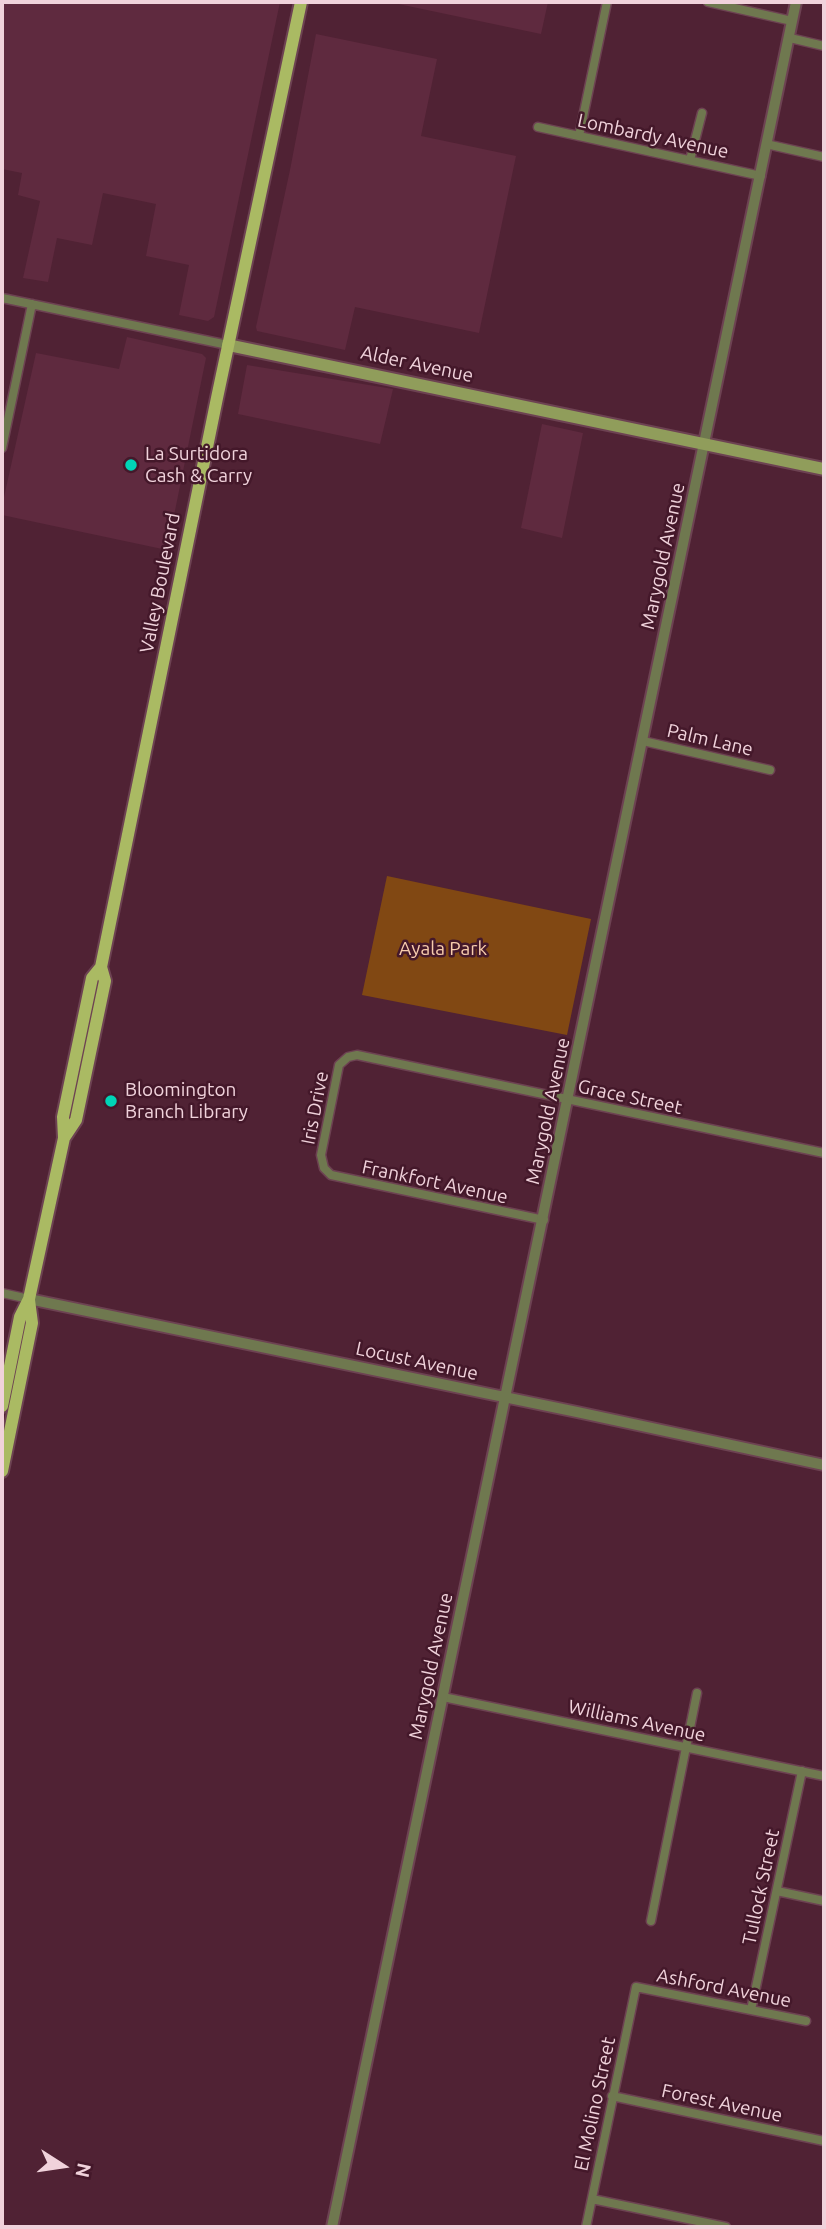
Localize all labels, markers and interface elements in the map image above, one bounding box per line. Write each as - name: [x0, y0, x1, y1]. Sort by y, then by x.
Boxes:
- street label: Lombardy Avenue: [575, 109, 731, 163]
- street label: Alder Avenue: [359, 341, 475, 387]
- place label: La Surtidora Cash & Carry: [145, 443, 252, 487]
- marker: La Surtidora Cash & Carry: [123, 457, 139, 473]
- street label: Marygold Avenue: [636, 481, 690, 631]
- street label: Valley Boulevard: [135, 511, 185, 655]
- street label: Palm Lane: [665, 719, 755, 761]
- park label: Ayala Park: [399, 938, 487, 960]
- street label: Marygold Avenue: [521, 1036, 575, 1186]
- street label: Iris Drive: [297, 1069, 333, 1147]
- street label: Grace Street: [576, 1075, 684, 1119]
- place label: Bloomington Branch Library: [125, 1079, 248, 1123]
- marker: Bloomington Branch Library: [103, 1093, 119, 1109]
- street label: Frankfort Avenue: [360, 1155, 510, 1209]
- street label: Locust Avenue: [354, 1337, 480, 1385]
- street label: Marygold Avenue: [404, 1591, 458, 1741]
- street label: Williams Avenue: [566, 1695, 708, 1747]
- street label: Tullock Street: [738, 1827, 784, 1947]
- street label: Ashford Avenue: [655, 1964, 793, 2012]
- street label: El Molino Street: [570, 2035, 620, 2173]
- street label: Forest Avenue: [660, 2079, 784, 2127]
- north arrow: [28, 2131, 98, 2201]
- text: N: [71, 2161, 96, 2180]

